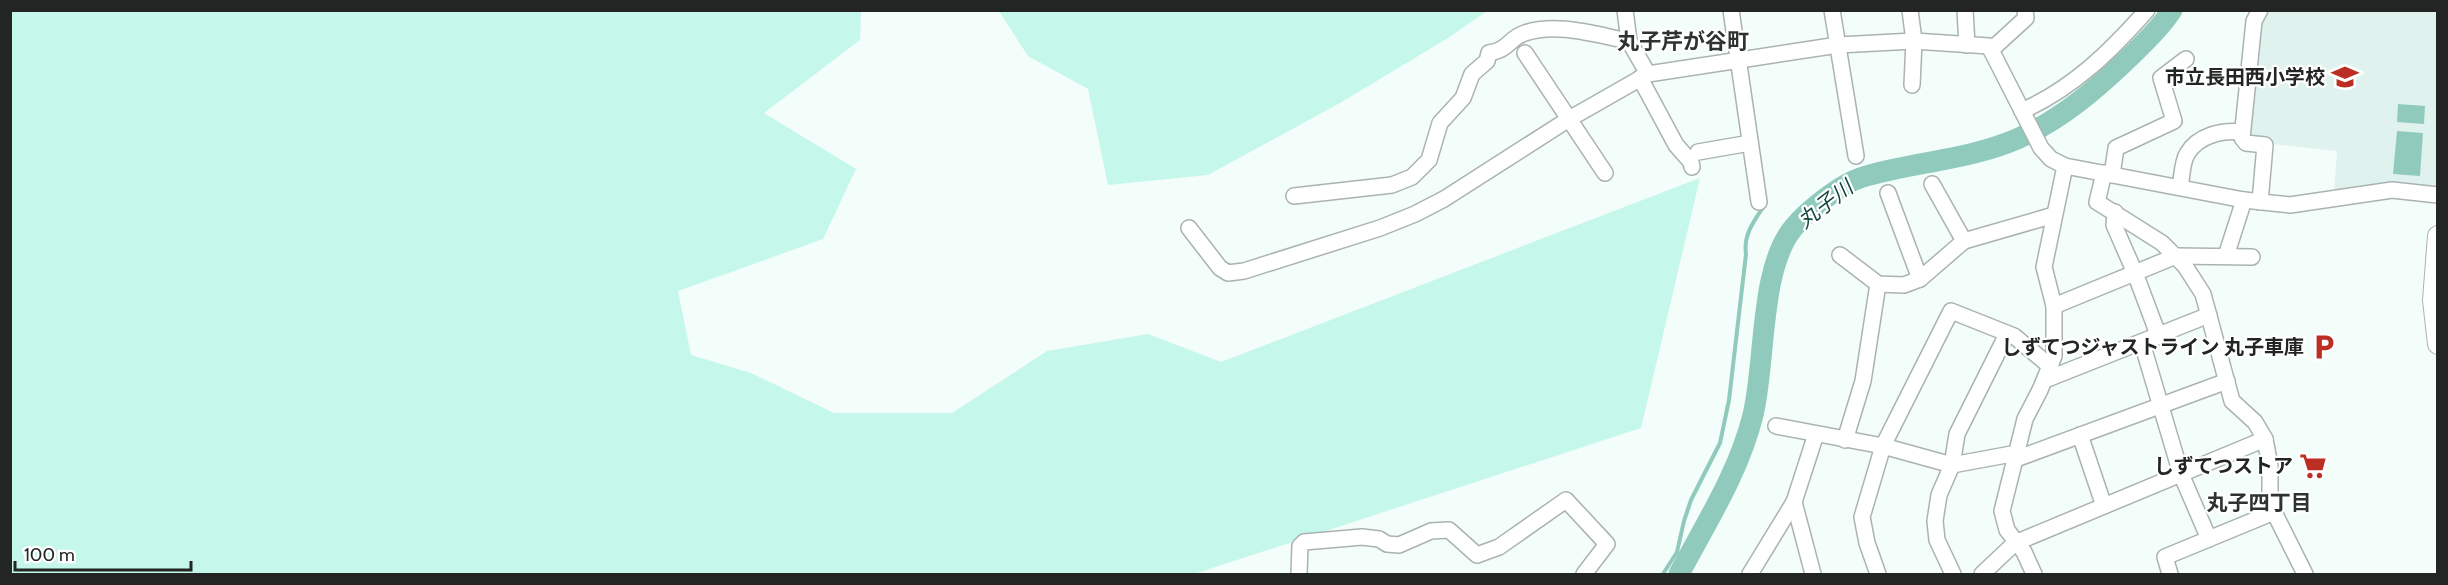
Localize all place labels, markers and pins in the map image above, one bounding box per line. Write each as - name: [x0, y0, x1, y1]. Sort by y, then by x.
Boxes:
- school or university icon: 市立長田西小学校: [2330, 62, 2360, 92]
- place label: 市立長田西小学校: [2165, 65, 2325, 89]
- parking icon: しずてつジャストライン 丸子車庫: [2309, 332, 2339, 362]
- place label: しずてつジャストライン 丸子車庫: [2001, 335, 2304, 359]
- supermarket icon: しずてつストア: [2298, 451, 2328, 481]
- place label: しずてつストア: [2154, 454, 2293, 478]

